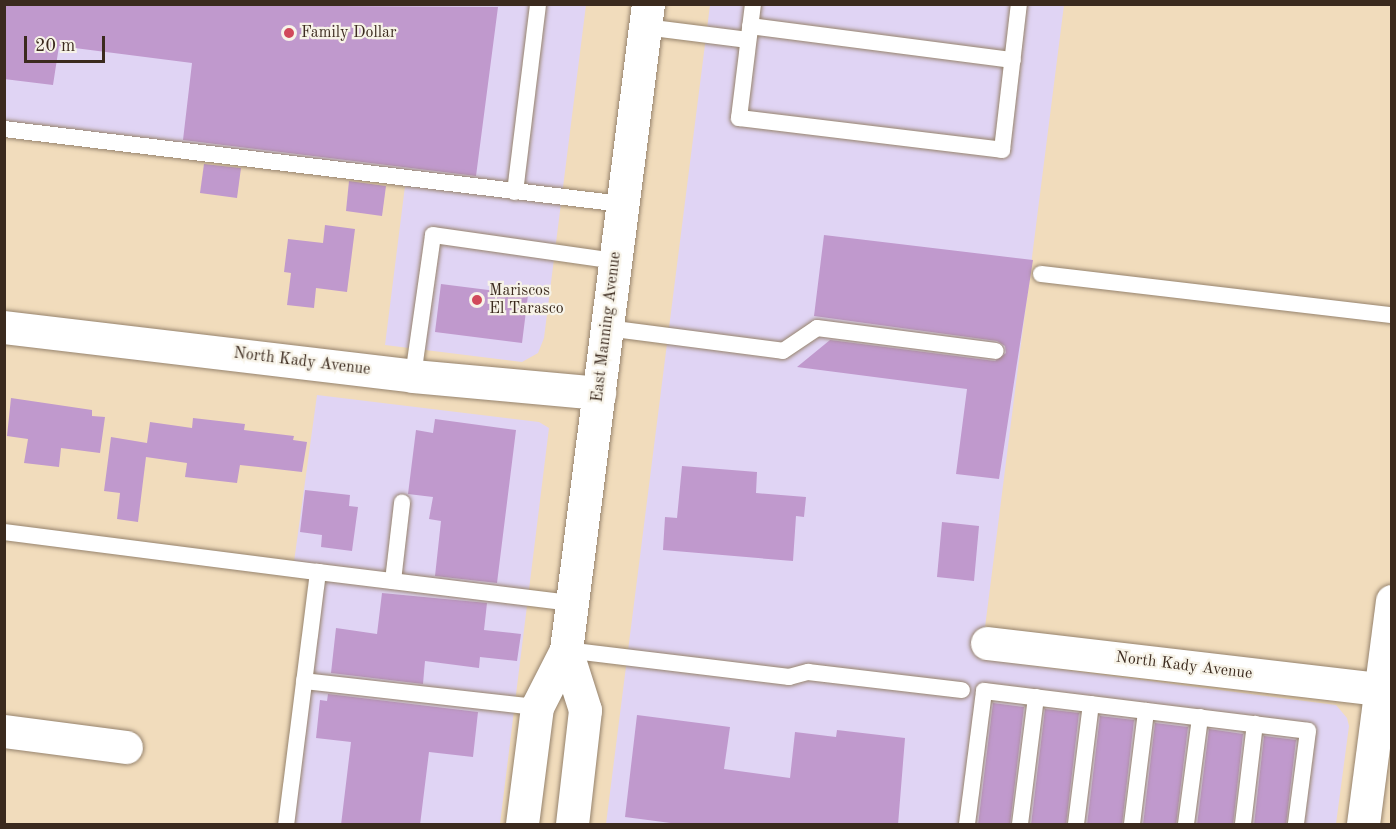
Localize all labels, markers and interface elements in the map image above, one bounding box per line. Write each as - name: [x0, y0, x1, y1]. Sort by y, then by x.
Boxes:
- place label: Family Dollar: [301, 23, 397, 43]
- scale bar: [27, 24, 108, 62]
- marker: Family Dollar: [282, 26, 296, 40]
- text: 20 m: [35, 37, 75, 55]
- street label: East Manning Avenue: [588, 251, 626, 403]
- place label: Mariscos El Tarasco: [489, 281, 564, 319]
- marker: Mariscos El Tarasco: [470, 293, 484, 307]
- street label: North Kady Avenue: [232, 344, 372, 380]
- street label: North Kady Avenue: [1114, 648, 1254, 684]

